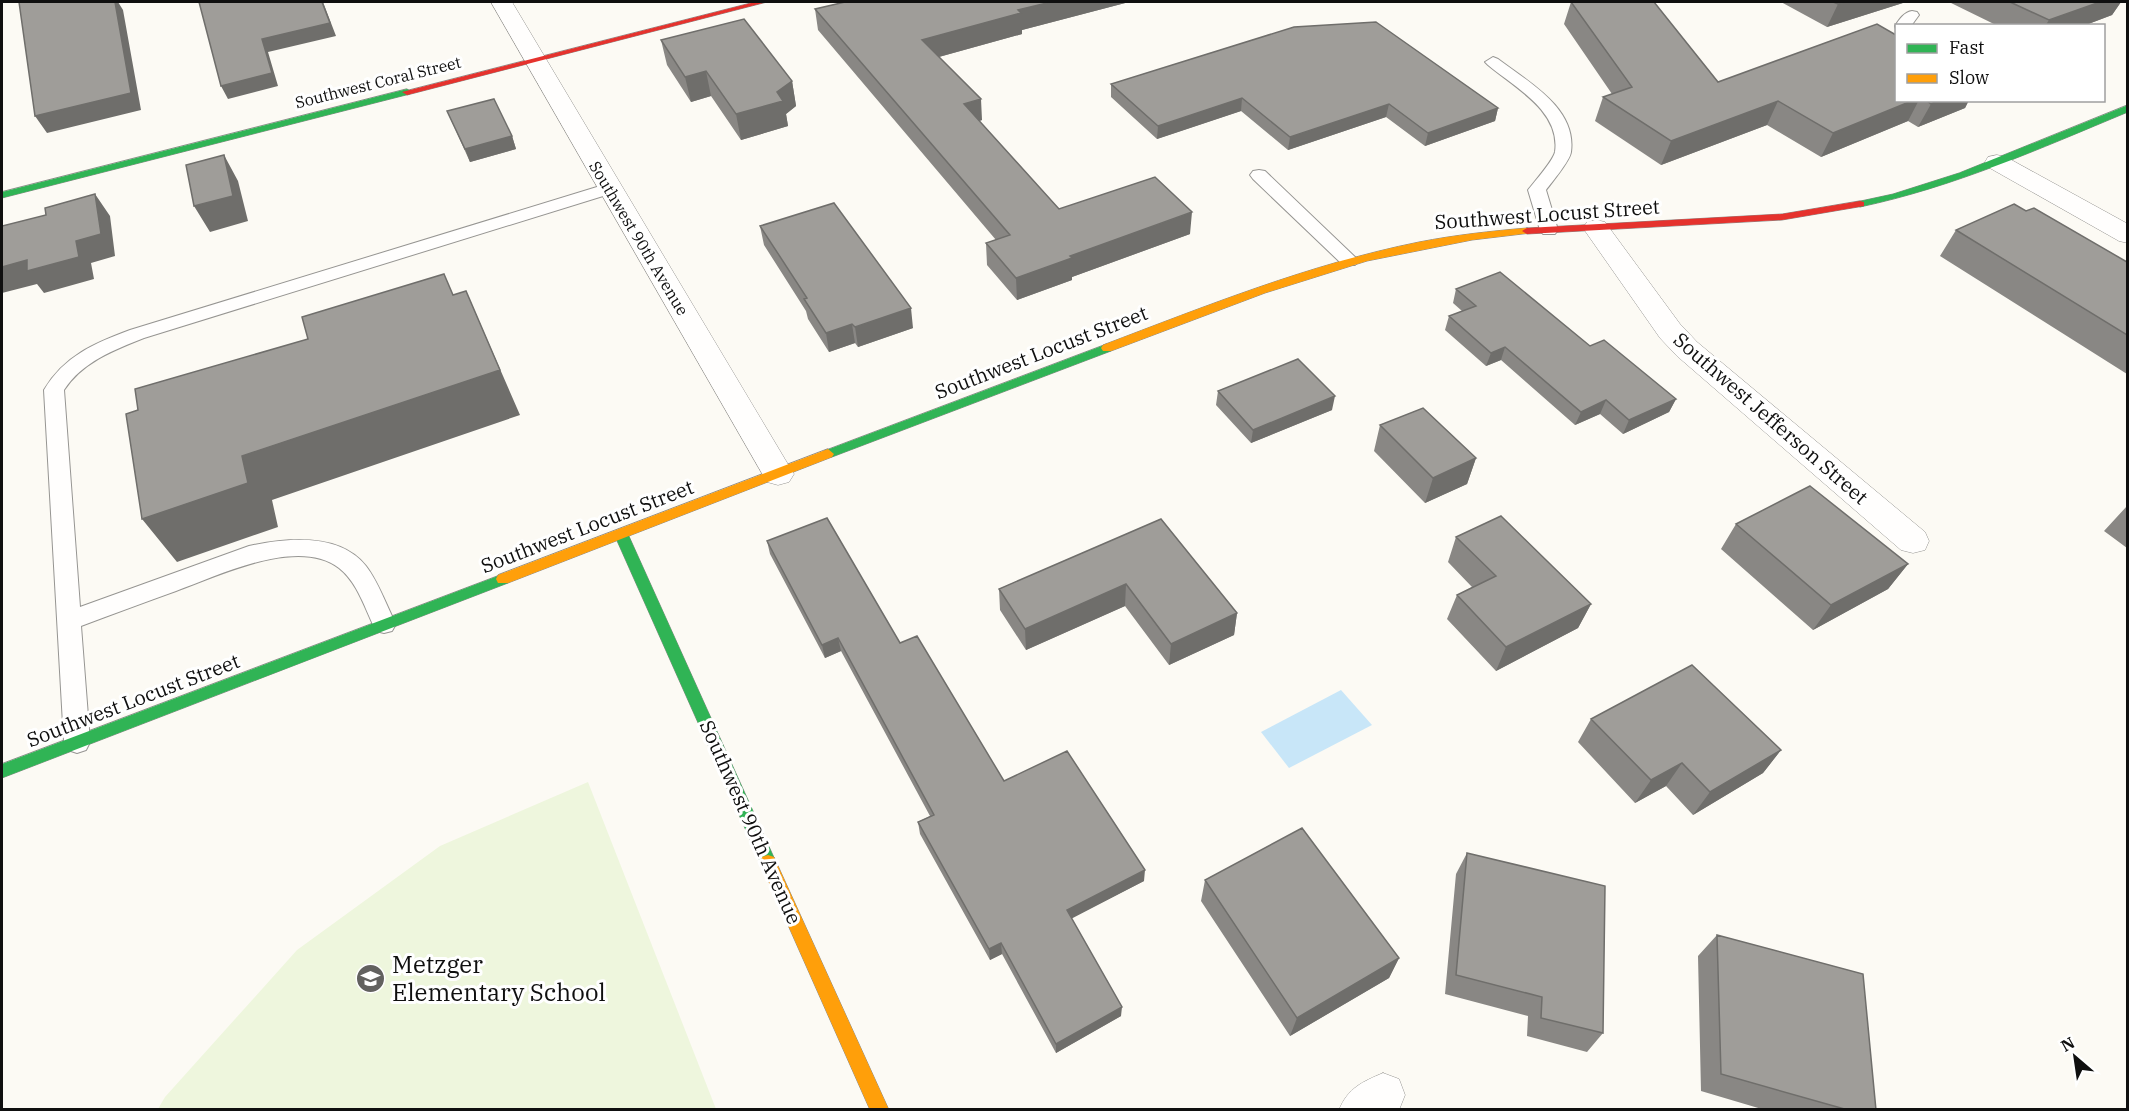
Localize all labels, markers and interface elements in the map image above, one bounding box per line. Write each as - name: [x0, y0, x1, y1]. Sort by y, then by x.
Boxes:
- legend: [1895, 24, 2105, 102]
- text: Fast: [1949, 36, 1984, 59]
- street label: Southwest Coral Street: [293, 52, 463, 112]
- text: Slow: [1949, 66, 1989, 89]
- street label: Southwest 90th Avenue: [585, 157, 693, 319]
- street label: Southwest Locust Street: [1433, 193, 1661, 235]
- street label: Southwest Locust Street: [931, 299, 1151, 405]
- street label: Southwest Jefferson Street: [1668, 326, 1874, 510]
- street label: Southwest Locust Street: [477, 473, 697, 579]
- street label: Southwest Locust Street: [23, 647, 243, 753]
- street label: Southwest 90th Avenue: [694, 716, 808, 928]
- place label: Metzger Elementary School: [392, 948, 606, 1008]
- school or university icon: Metzger Elementary School: [355, 962, 387, 994]
- north arrow: [2045, 1027, 2105, 1087]
- text: N: [2057, 1032, 2078, 1056]

